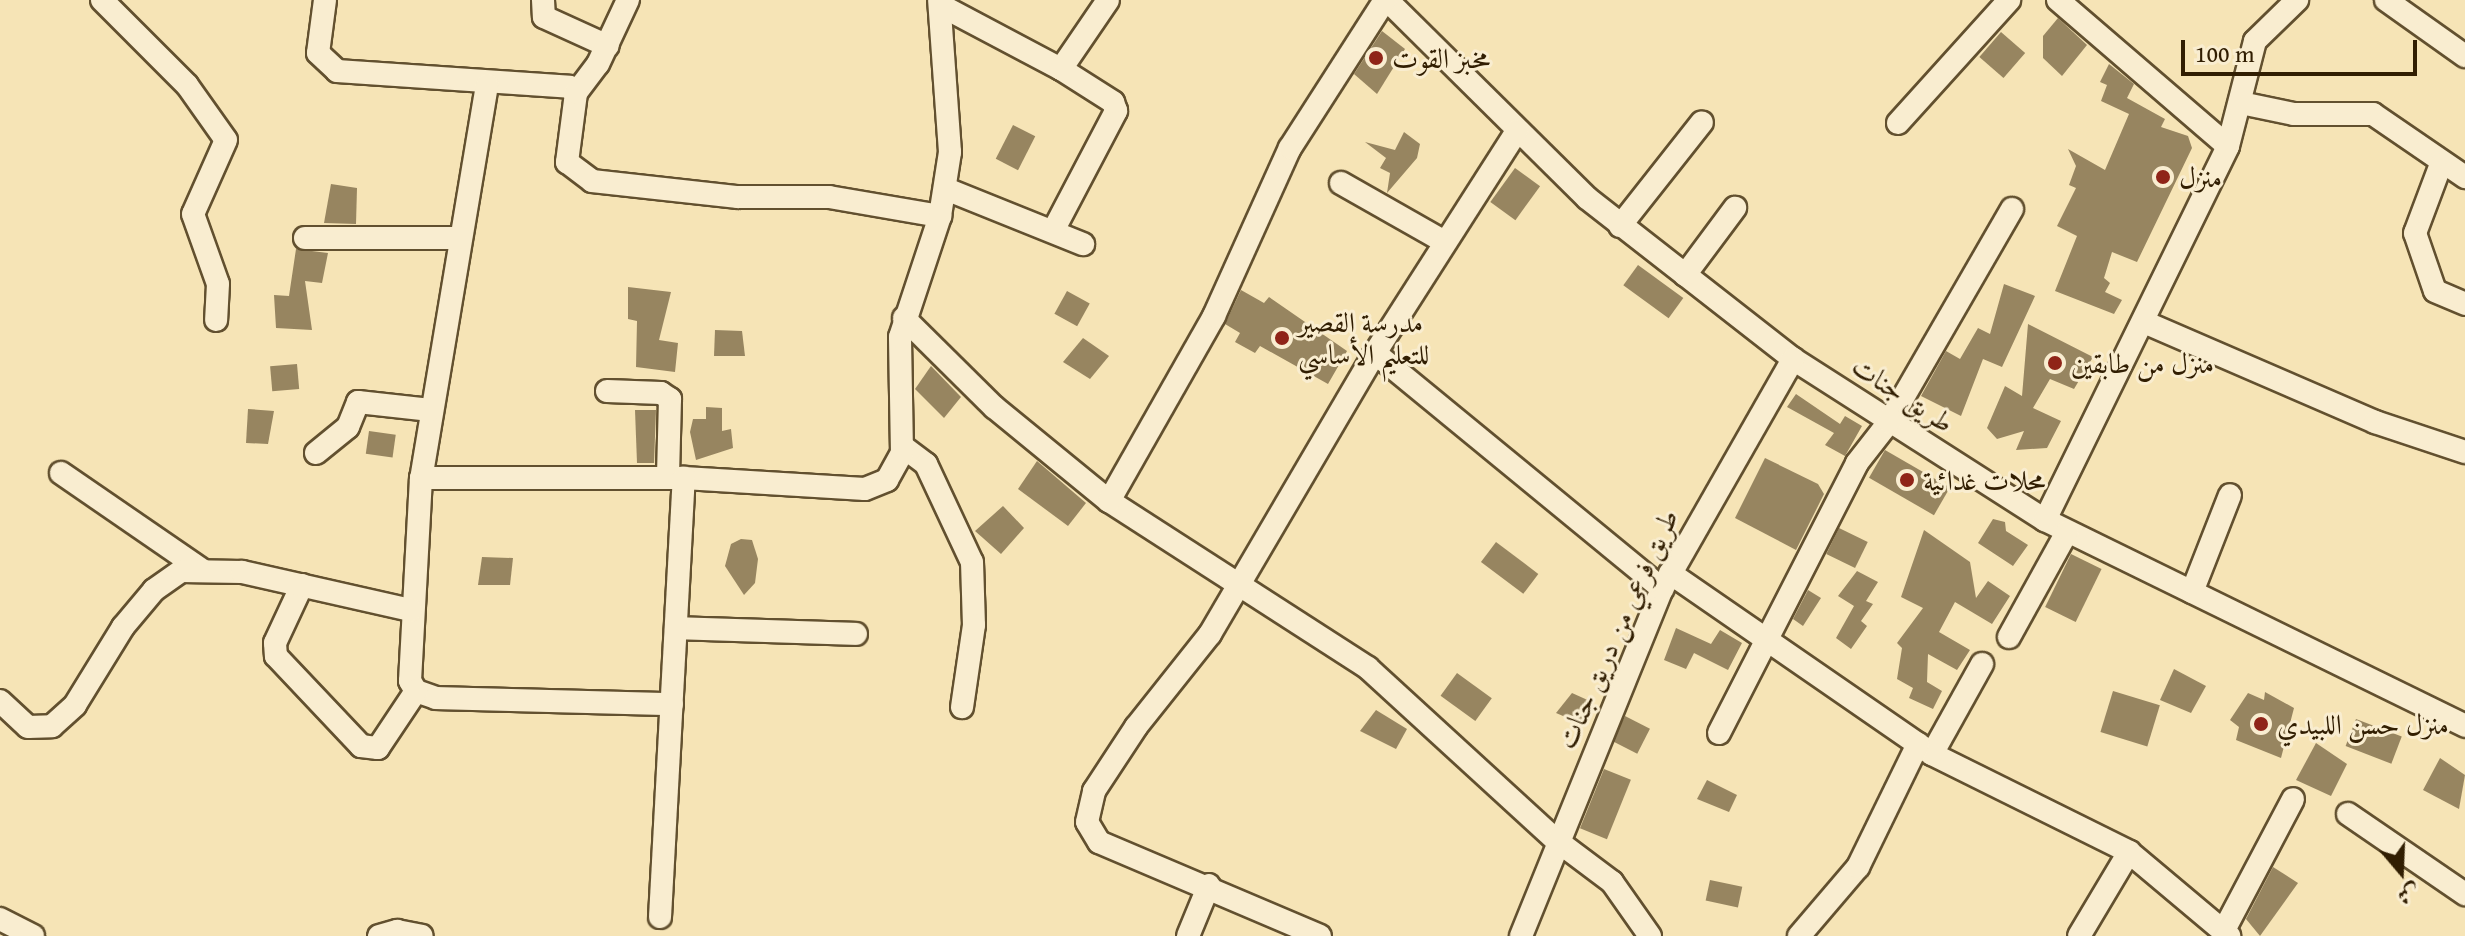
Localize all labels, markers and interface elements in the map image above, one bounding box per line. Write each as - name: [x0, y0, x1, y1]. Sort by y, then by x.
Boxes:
- scale bar: [2185, 24, 2421, 74]
- text: 100 m: [2195, 36, 2255, 71]
- place label: مخبز القوت: [1392, 41, 1490, 75]
- marker: مخبز القوت: [1367, 49, 1385, 67]
- place label: منزل: [2179, 160, 2222, 194]
- marker: منزل: [2154, 168, 2172, 186]
- place label: مدرسة القصير للتعليم الأساسي: [1298, 305, 1429, 371]
- marker: مدرسة القصير للتعليم الأساسي: [1273, 329, 1291, 347]
- place label: منزل من طابقين: [2071, 346, 2214, 380]
- street label: طريق جنات: [1846, 349, 1960, 439]
- marker: منزل من طابقين: [2046, 354, 2064, 372]
- place label: محلات غدائية: [1923, 463, 2045, 497]
- marker: محلات غدائية: [1898, 471, 1916, 489]
- street label: طريق فرعي من دريق جنات: [1549, 504, 1685, 754]
- place label: منزل حسن اللبيدي: [2277, 707, 2449, 741]
- marker: منزل حسن اللبيدي: [2252, 715, 2270, 733]
- north arrow: [2361, 832, 2441, 912]
- text: ش: [2393, 876, 2424, 913]

